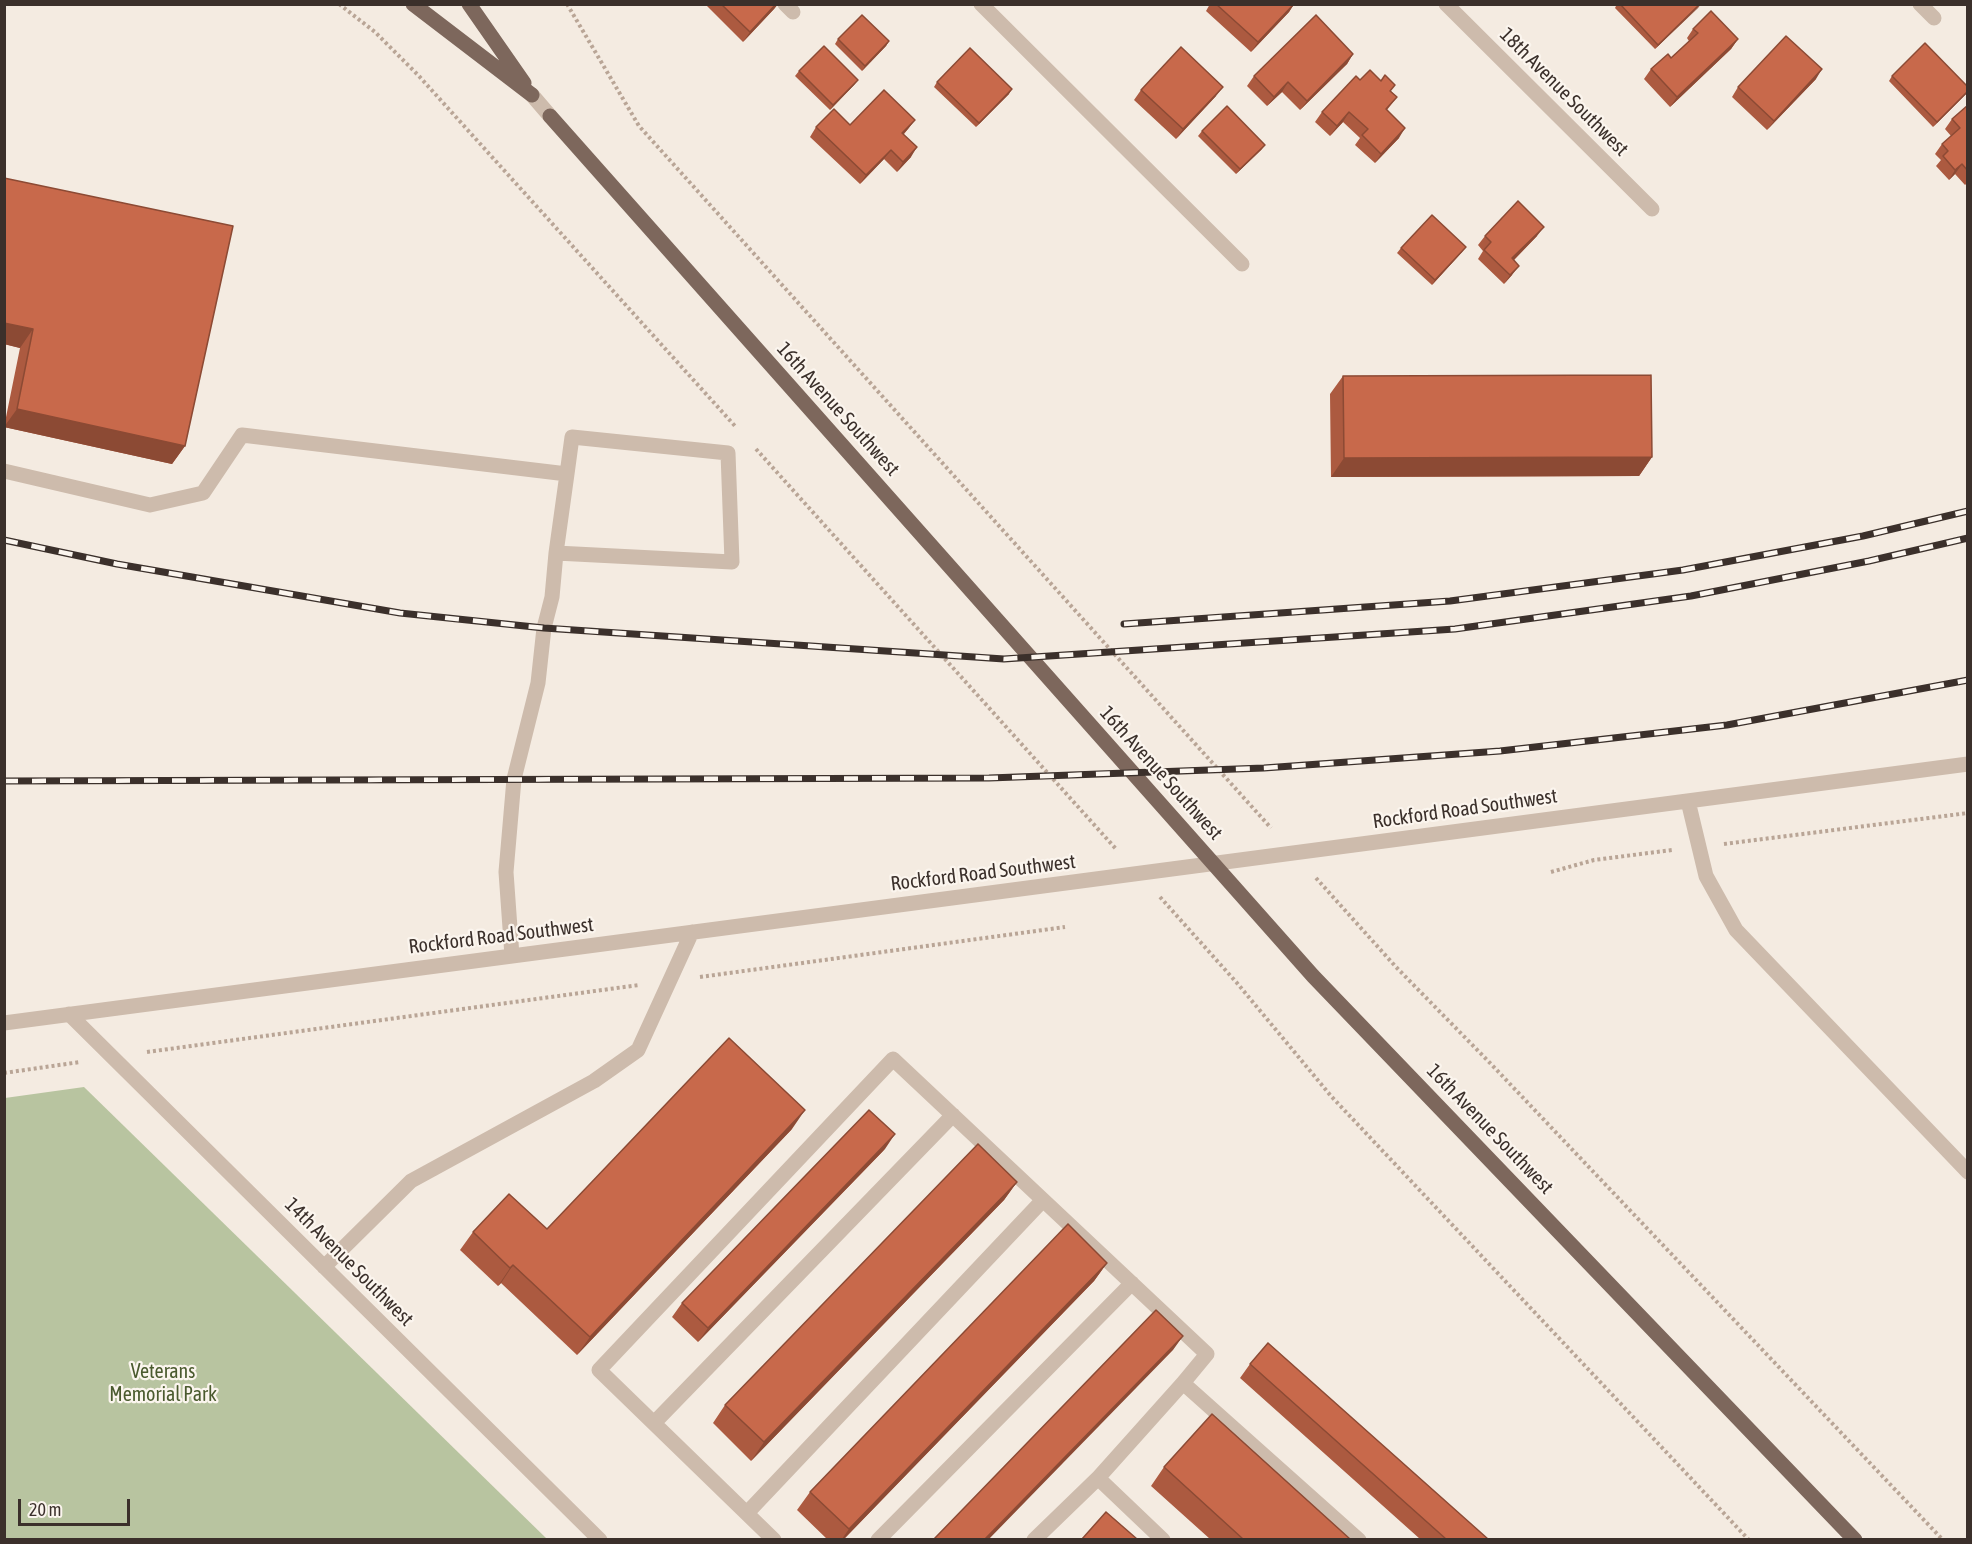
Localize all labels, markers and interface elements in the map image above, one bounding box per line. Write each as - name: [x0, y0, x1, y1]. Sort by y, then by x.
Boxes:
- street label: 18th Avenue Southwest: [1495, 23, 1633, 161]
- street label: 16th Avenue Southwest: [772, 337, 904, 481]
- street label: 16th Avenue Southwest: [1095, 701, 1227, 845]
- street label: Rockford Road Southwest: [1371, 784, 1559, 834]
- street label: Rockford Road Southwest: [889, 850, 1077, 896]
- street label: Rockford Road Southwest: [407, 913, 595, 959]
- street label: 16th Avenue Southwest: [1422, 1059, 1558, 1199]
- street label: 14th Avenue Southwest: [280, 1193, 418, 1331]
- park label: Veterans Memorial Park: [109, 1360, 217, 1407]
- scale bar: [21, 1487, 134, 1525]
- text: 20 m: [29, 1499, 61, 1520]

